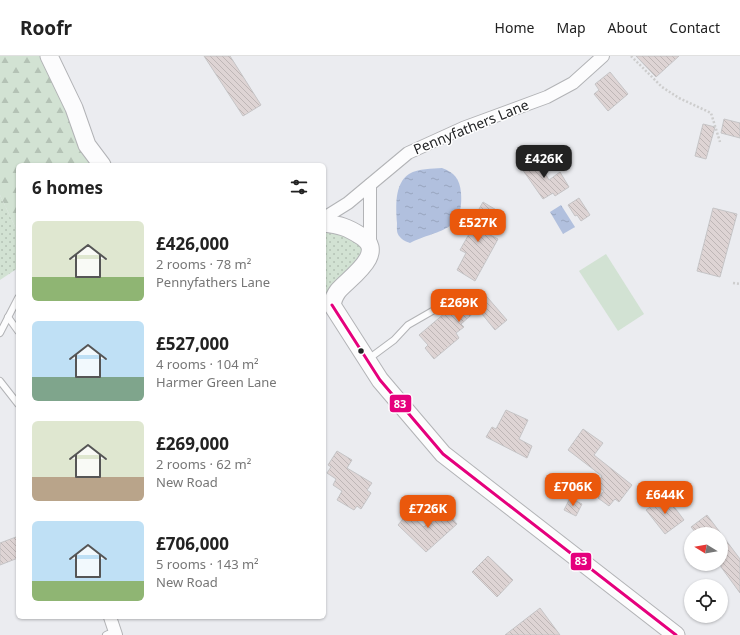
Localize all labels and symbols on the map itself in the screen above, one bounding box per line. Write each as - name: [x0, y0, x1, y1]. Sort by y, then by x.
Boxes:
- street label: Pennyfathers Lane: [410, 95, 531, 158]
- pin: £426K: [516, 145, 572, 179]
- pin: £527K: [450, 209, 506, 243]
- pin: £269K: [431, 289, 487, 323]
- unlabelled marker: [356, 346, 366, 356]
- line badge: 83: [389, 394, 412, 413]
- text: 83: [394, 396, 406, 411]
- pin: £706K: [545, 473, 601, 507]
- pin: £644K: [637, 481, 693, 515]
- pin: £726K: [400, 495, 456, 529]
- north arrow: [684, 527, 728, 571]
- line badge: 83: [570, 552, 592, 571]
- text: 83: [575, 553, 587, 568]

